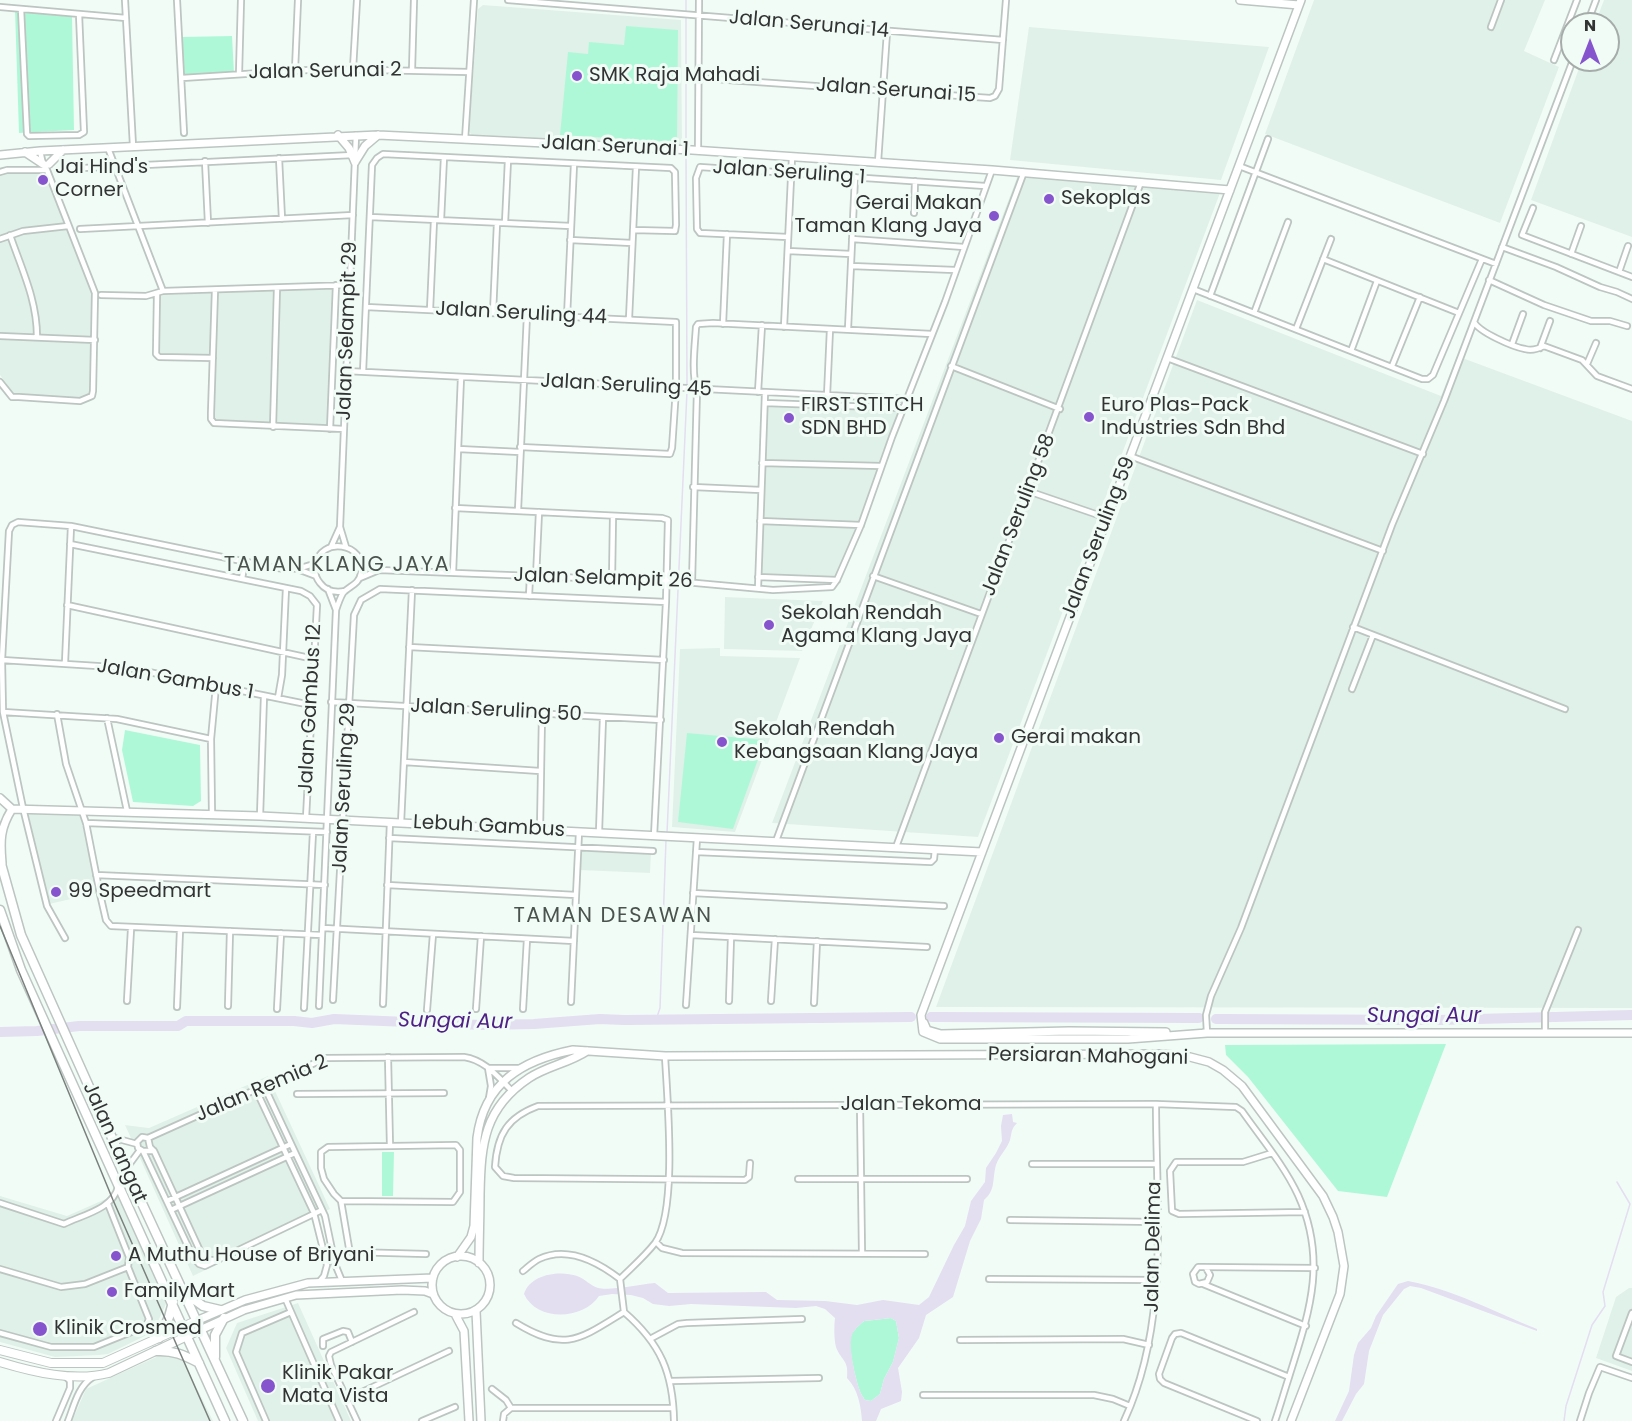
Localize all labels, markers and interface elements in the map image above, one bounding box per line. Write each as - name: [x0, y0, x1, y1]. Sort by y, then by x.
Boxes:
- street label: Jalan Serunai 14: [728, 6, 890, 44]
- north arrow: [1560, 12, 1620, 72]
- text: N: [1584, 14, 1596, 37]
- street label: Jalan Serunai 2: [248, 59, 402, 85]
- place label: SMK Raja Mahadi: [589, 64, 760, 88]
- marker: SMK Raja Mahadi: [570, 69, 584, 83]
- street label: Jalan Serunai 15: [815, 73, 977, 109]
- street label: Jalan Serunai 1: [540, 131, 690, 163]
- place label: Jai Hind's Corner: [55, 156, 148, 203]
- street label: Jalan Seruling 1: [712, 156, 866, 190]
- marker: Jai Hind's Corner: [36, 173, 50, 187]
- place label: Sekoplas: [1061, 187, 1151, 211]
- place label: Gerai Makan Taman Klang Jaya: [794, 192, 982, 239]
- marker: Sekoplas: [1042, 192, 1056, 206]
- marker: Gerai Makan Taman Klang Jaya: [987, 209, 1001, 223]
- street label: Jalan Selampit 29: [333, 241, 363, 421]
- street label: Jalan Seruling 44: [435, 298, 607, 330]
- street label: Jalan Seruling 45: [540, 370, 712, 402]
- place label: FIRST STITCH SDN BHD: [801, 394, 924, 441]
- place label: Euro Plas-Pack Industries Sdn Bhd: [1101, 394, 1285, 441]
- marker: Euro Plas-Pack Industries Sdn Bhd: [1082, 410, 1096, 424]
- marker: FIRST STITCH SDN BHD: [782, 411, 796, 425]
- street label: Jalan Seruling 58: [977, 431, 1061, 599]
- street label: Jalan Seruling 59: [1057, 454, 1141, 622]
- district label: TAMAN KLANG JAYA: [224, 553, 450, 579]
- street label: Jalan Selampit 26: [513, 564, 693, 594]
- place label: Sekolah Rendah Agama Klang Jaya: [781, 602, 972, 649]
- marker: Sekolah Rendah Agama Klang Jaya: [762, 618, 776, 632]
- street label: Jalan Gambus 12: [295, 623, 327, 795]
- street label: Jalan Gambus 1: [95, 654, 255, 706]
- street label: Jalan Seruling 50: [410, 695, 582, 727]
- street label: Jalan Seruling 29: [329, 702, 361, 874]
- place label: Sekolah Rendah Kebangsaan Klang Jaya: [734, 718, 978, 765]
- place label: Gerai makan: [1011, 726, 1141, 750]
- marker: Gerai makan: [992, 731, 1006, 745]
- marker: Sekolah Rendah Kebangsaan Klang Jaya: [715, 735, 729, 749]
- street label: Lebuh Gambus: [413, 811, 565, 843]
- place label: 99 Speedmart: [68, 880, 211, 904]
- marker: 99 Speedmart: [49, 885, 63, 899]
- district label: TAMAN DESAWAN: [513, 904, 713, 930]
- water label: Sungai Aur: [1367, 1004, 1481, 1030]
- water label: Sungai Aur: [398, 1008, 512, 1036]
- street label: Persiaran Mahogani: [988, 1043, 1188, 1071]
- street label: Jalan Remia 2: [192, 1050, 332, 1128]
- street label: Jalan Langat: [77, 1079, 151, 1207]
- street label: Jalan Tekoma: [840, 1093, 982, 1117]
- street label: Jalan Delima: [1141, 1181, 1167, 1313]
- place label: A Muthu House of Briyani: [128, 1244, 375, 1268]
- marker: A Muthu House of Briyani: [109, 1249, 123, 1263]
- place label: FamilyMart: [124, 1280, 235, 1304]
- marker: FamilyMart: [105, 1285, 119, 1299]
- place label: Klinik Crosmed: [54, 1317, 202, 1341]
- marker: Klinik Crosmed: [31, 1320, 49, 1338]
- place label: Klinik Pakar Mata Vista: [282, 1362, 394, 1409]
- marker: Klinik Pakar Mata Vista: [259, 1377, 277, 1395]

